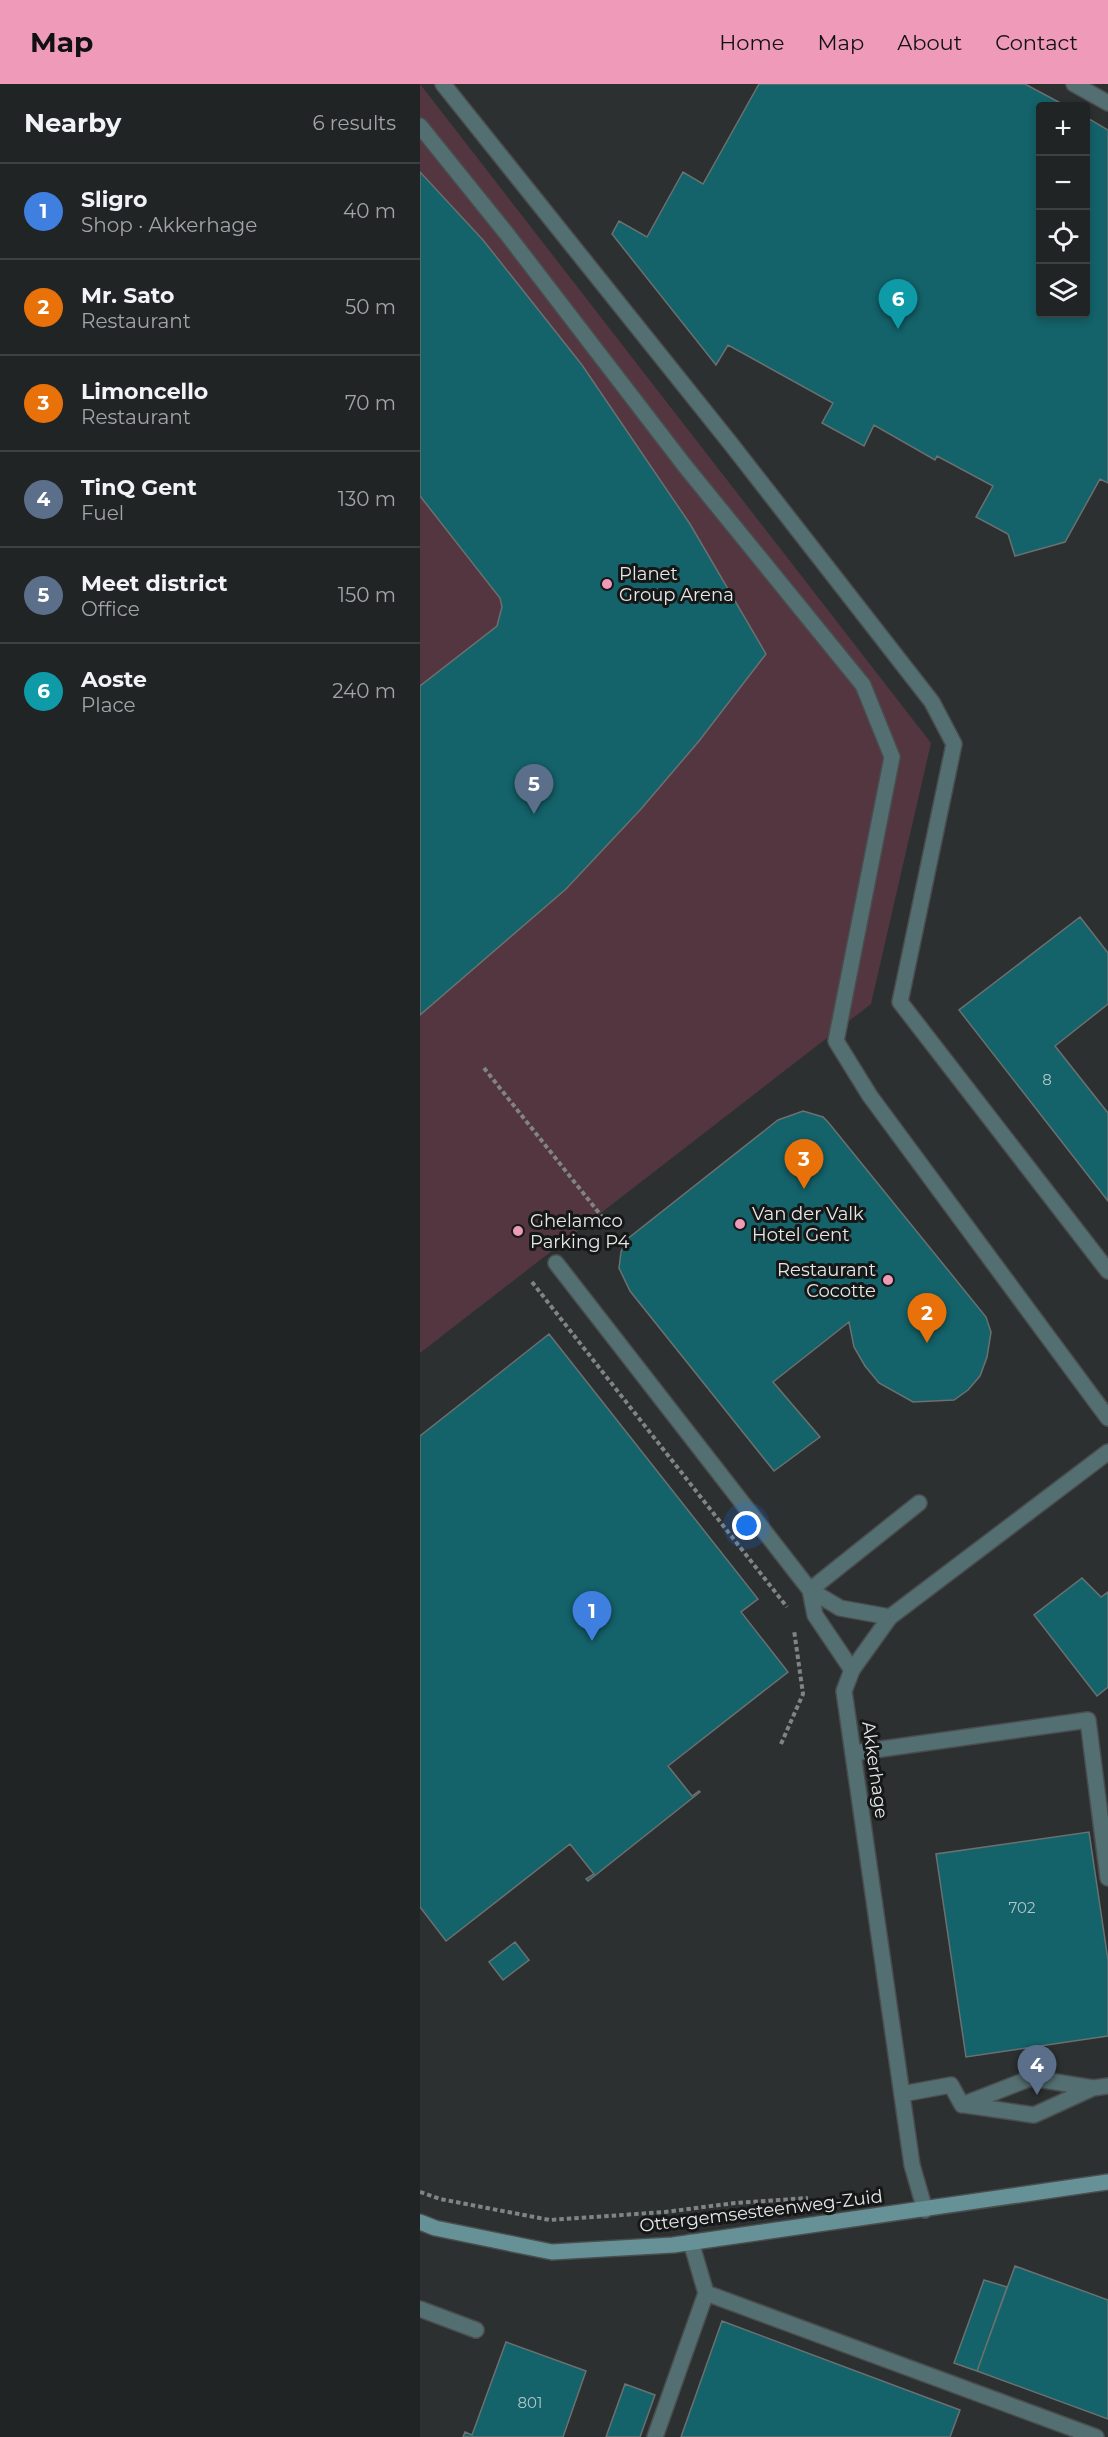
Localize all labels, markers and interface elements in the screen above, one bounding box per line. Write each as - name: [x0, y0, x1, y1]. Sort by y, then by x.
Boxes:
- text: Map: [30, 25, 93, 59]
- text: Home: [719, 30, 784, 55]
- text: Map: [817, 30, 864, 55]
- text: About: [897, 30, 962, 55]
- text: Contact: [995, 30, 1078, 55]
- map controls: [1036, 102, 1090, 318]
- button: +: [1036, 102, 1090, 156]
- text: Nearby: [24, 107, 121, 139]
- text: 6 results: [312, 111, 396, 135]
- button: −: [1036, 156, 1090, 210]
- text: Sligro: [81, 186, 147, 213]
- text: 1: [40, 199, 47, 223]
- text: 40 m: [343, 199, 396, 223]
- button: locate: [1036, 210, 1090, 264]
- text: Shop · Akkerhage: [81, 213, 257, 237]
- button: layers: [1036, 264, 1090, 318]
- pin: 6: [878, 280, 918, 329]
- text: Mr. Sato: [81, 282, 174, 309]
- text: 2: [38, 295, 49, 319]
- text: 50 m: [345, 295, 396, 319]
- text: Restaurant: [81, 309, 191, 333]
- text: Limoncello: [81, 378, 208, 405]
- text: 3: [38, 391, 49, 415]
- text: 70 m: [345, 391, 396, 415]
- text: Restaurant: [81, 405, 191, 429]
- text: TinQ Gent: [81, 474, 197, 501]
- text: 4: [37, 487, 50, 511]
- text: 130 m: [338, 487, 396, 511]
- text: Fuel: [81, 501, 124, 525]
- place label: Planet Group Arena: [619, 563, 734, 606]
- text: Meet district: [81, 570, 227, 597]
- marker: Planet Group Arena: [600, 577, 614, 591]
- text: 5: [38, 583, 49, 607]
- text: 150 m: [338, 583, 396, 607]
- text: Office: [81, 597, 140, 621]
- text: Aoste: [81, 666, 147, 693]
- text: 6: [37, 679, 50, 703]
- text: 240 m: [332, 679, 396, 703]
- text: Place: [81, 693, 136, 717]
- pin: 5: [514, 764, 554, 814]
- house number: 8: [1042, 1070, 1052, 1089]
- pin: 3: [784, 1140, 824, 1189]
- place label: Van der Valk Hotel Gent: [752, 1203, 864, 1246]
- place label: Ghelamco Parking P4: [530, 1210, 630, 1253]
- marker: Van der Valk Hotel Gent: [733, 1217, 747, 1231]
- marker: Ghelamco Parking P4: [511, 1224, 525, 1238]
- place label: Restaurant Cocotte: [777, 1259, 876, 1302]
- marker: Restaurant Cocotte: [881, 1273, 895, 1287]
- pin: 2: [908, 1294, 946, 1343]
- your location: [732, 1511, 761, 1540]
- pin: 1: [572, 1592, 612, 1641]
- street label: Akkerhage: [857, 1720, 893, 1820]
- house number: 702: [1009, 1898, 1036, 1917]
- pin: 4: [1018, 2046, 1056, 2095]
- street label: Ottergemsesteenweg-Zuid: [638, 2185, 884, 2237]
- house number: 801: [518, 2393, 542, 2412]

